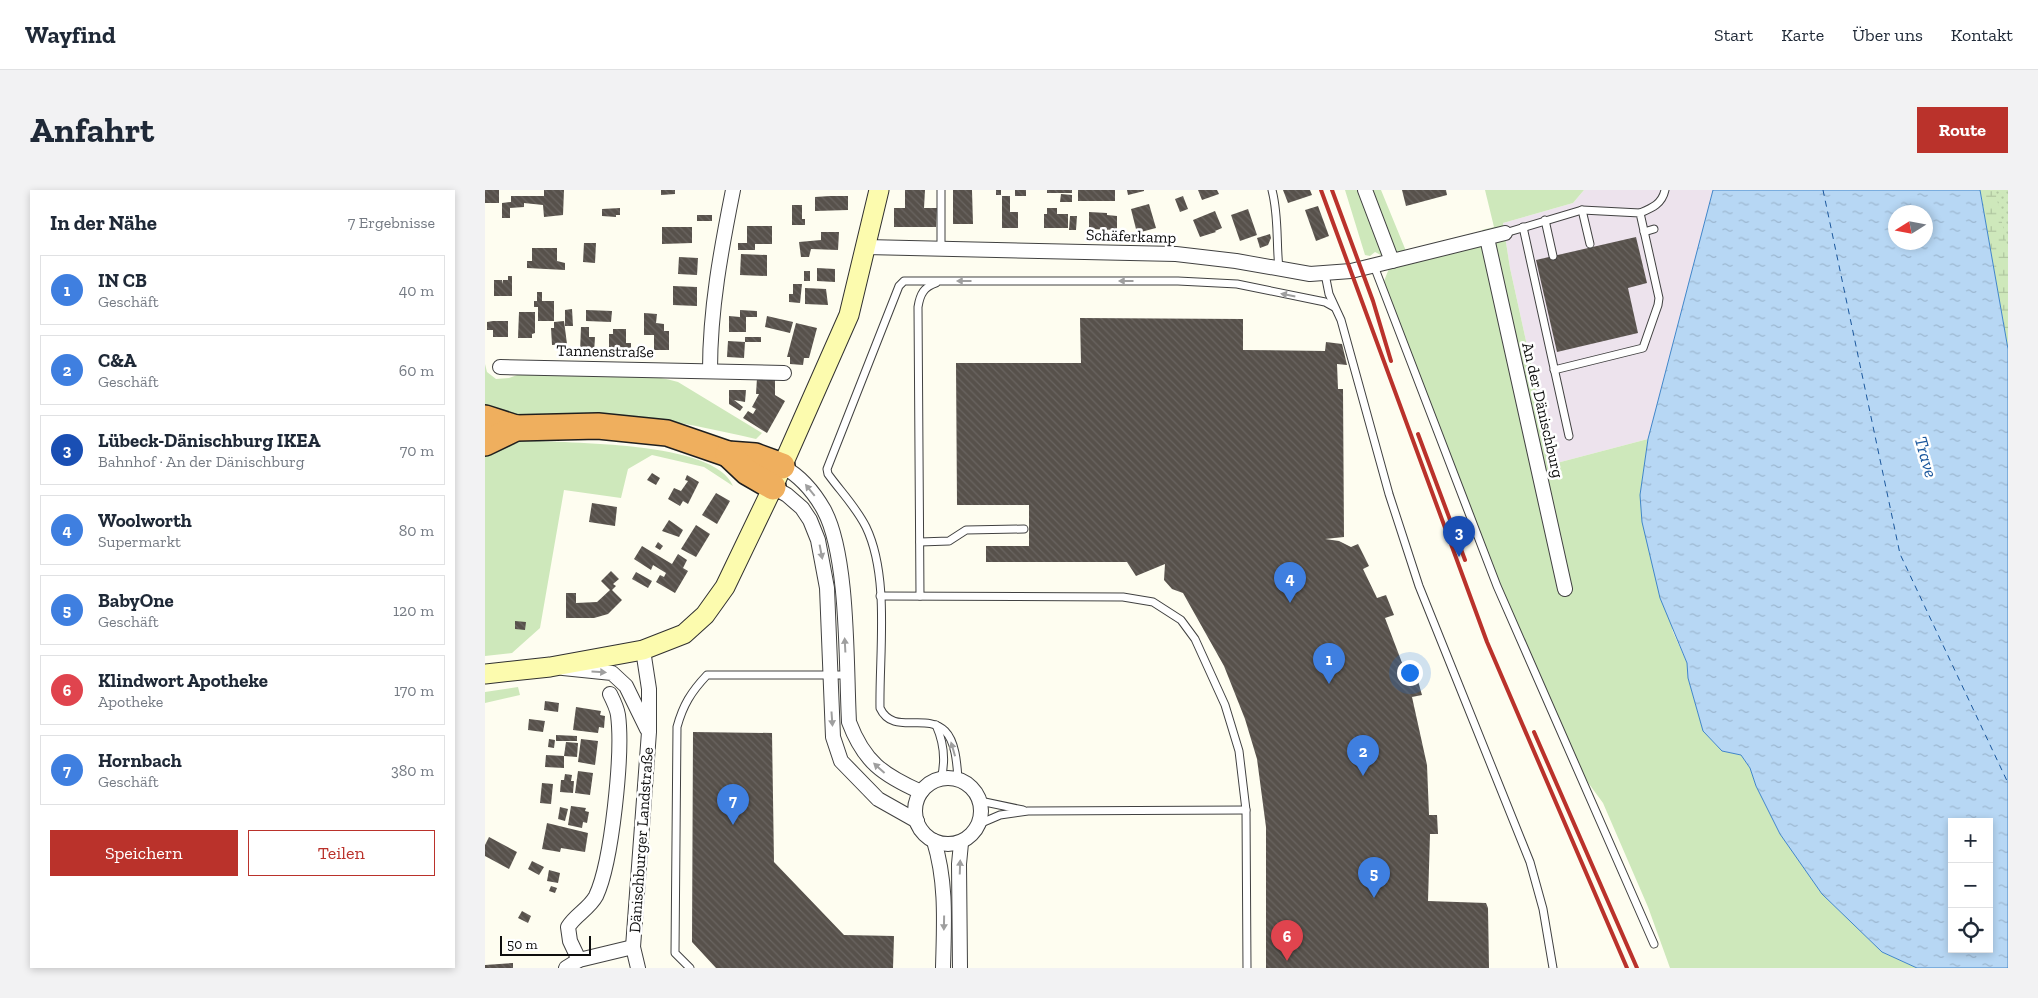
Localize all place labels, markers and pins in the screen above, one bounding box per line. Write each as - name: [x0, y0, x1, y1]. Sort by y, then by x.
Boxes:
- pin: 3: [1443, 516, 1475, 557]
- pin: 4: [1274, 562, 1306, 603]
- pin: 1: [1313, 643, 1345, 684]
- pin: 2: [1347, 735, 1379, 776]
- pin: 7: [717, 784, 749, 825]
- pin: 5: [1358, 857, 1390, 898]
- pin: 6: [1271, 920, 1303, 961]

